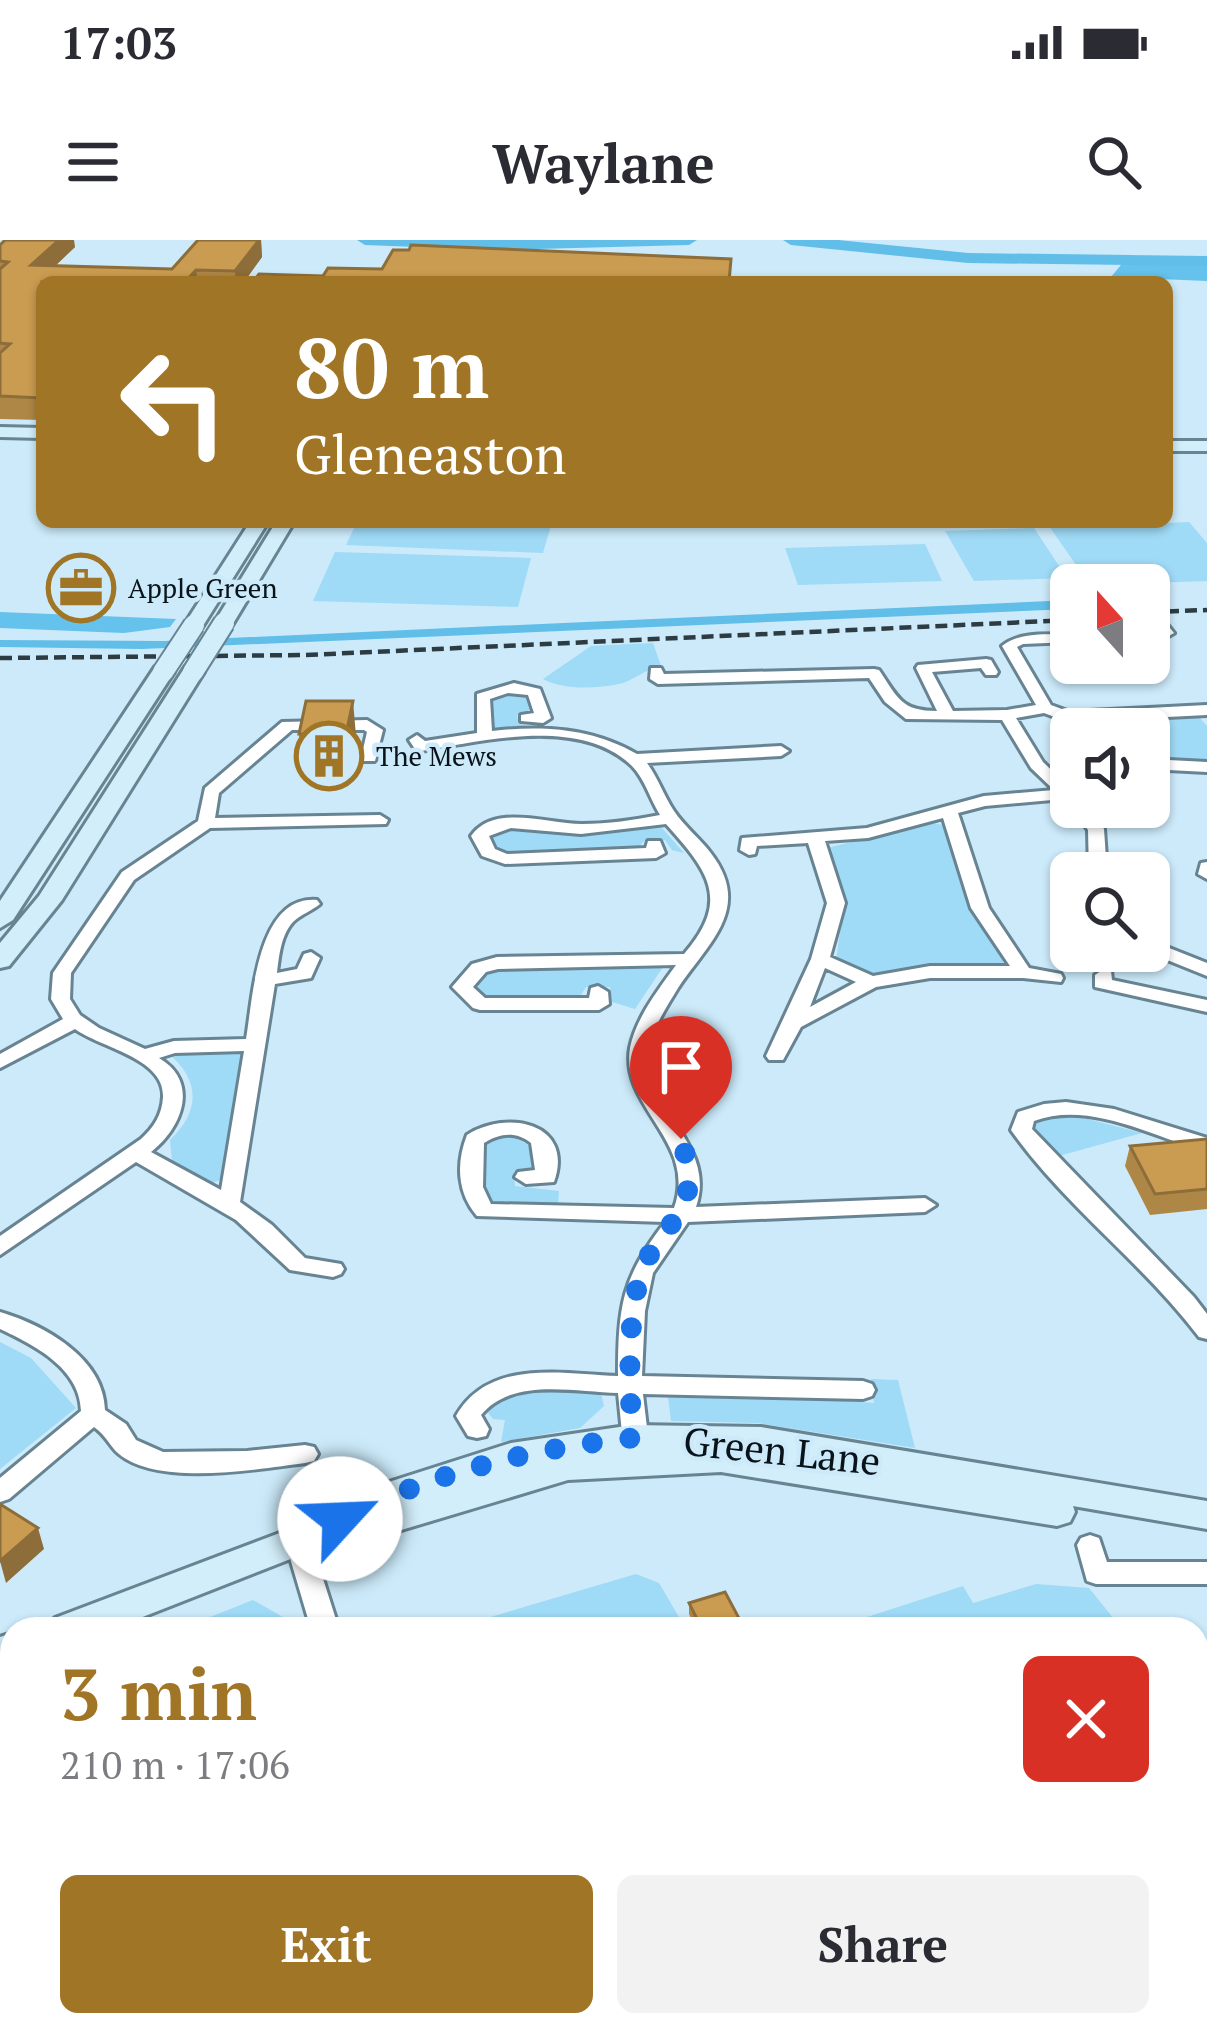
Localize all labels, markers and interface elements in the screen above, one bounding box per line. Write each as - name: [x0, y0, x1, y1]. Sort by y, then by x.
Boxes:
- text: 17:03: [60, 12, 177, 72]
- text: Waylane: [492, 127, 715, 198]
- icon: menu: [60, 129, 126, 195]
- icon: search: [1081, 129, 1147, 195]
- text: 80 m: [294, 311, 489, 422]
- icon: left: [96, 324, 252, 480]
- text: Gleneaston: [294, 418, 566, 489]
- office icon: Apple Green: [46, 553, 116, 623]
- north arrow: [1050, 564, 1170, 684]
- map controls: [1050, 564, 1170, 972]
- place label: Apple Green: [128, 570, 277, 606]
- button: sound: [1050, 708, 1170, 828]
- building icon: The Mews: [294, 721, 364, 791]
- place label: The Mews: [376, 738, 497, 774]
- button: search: [1050, 852, 1170, 972]
- pin: [630, 1016, 732, 1139]
- icon: arrive: [648, 1034, 714, 1100]
- street label: Green Lane: [681, 1414, 883, 1486]
- position arrow: [277, 1456, 403, 1582]
- text: 3 min: [60, 1645, 257, 1741]
- button: close: [1023, 1656, 1149, 1782]
- text: 210 m · 17:06: [60, 1738, 290, 1790]
- button: Exit: [60, 1875, 593, 2013]
- button: Share: [617, 1875, 1149, 2013]

